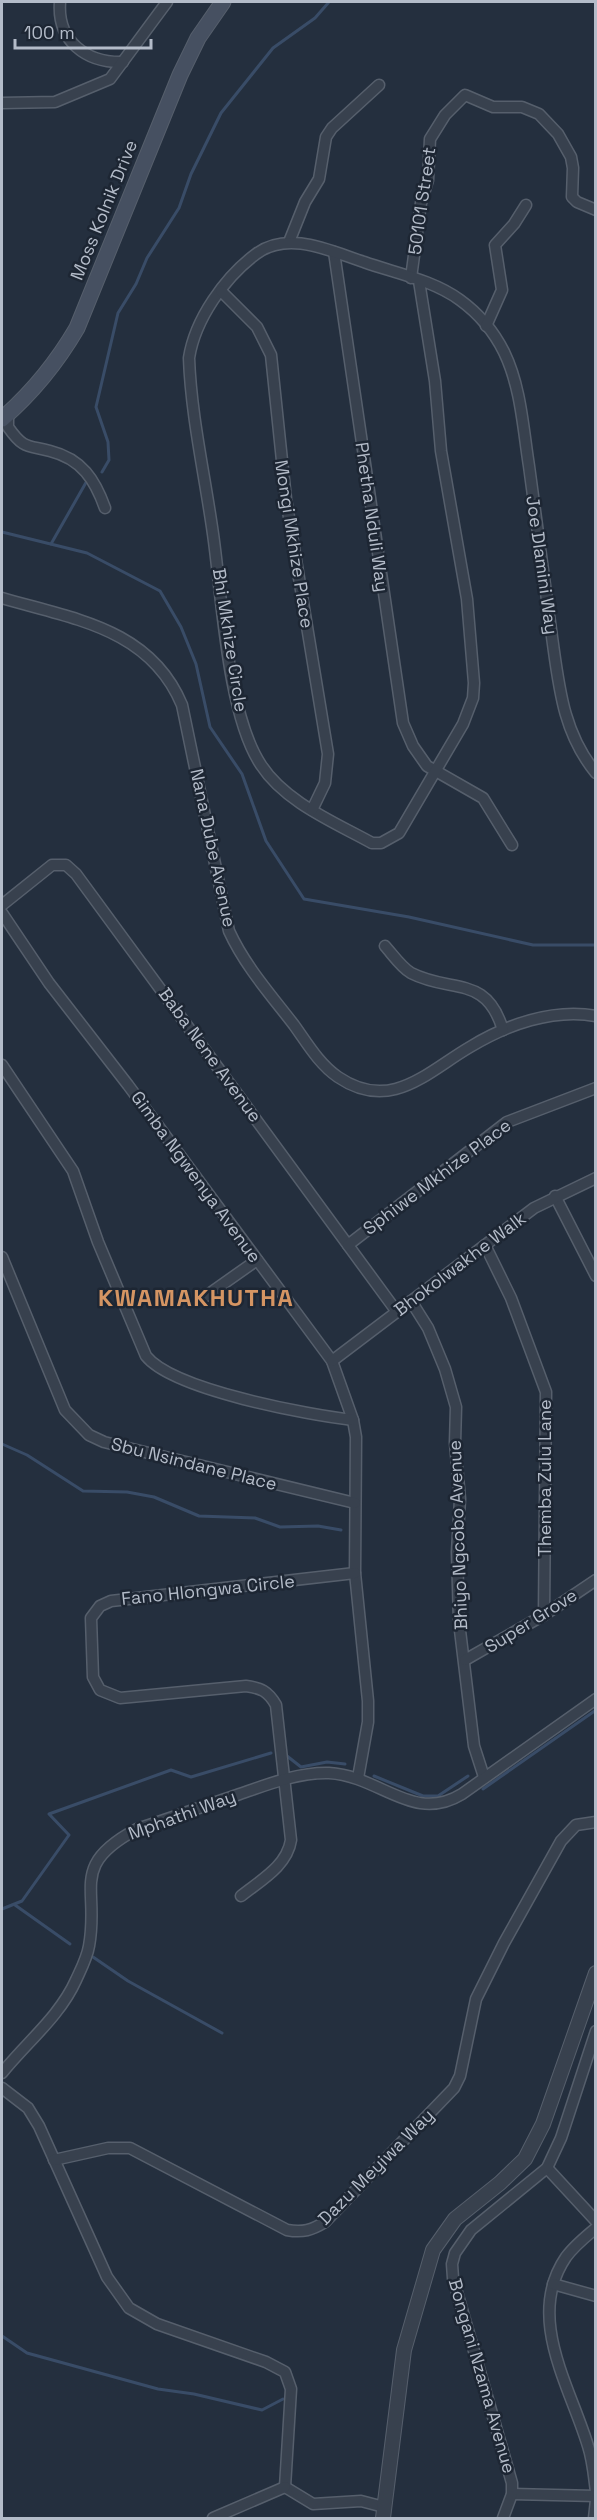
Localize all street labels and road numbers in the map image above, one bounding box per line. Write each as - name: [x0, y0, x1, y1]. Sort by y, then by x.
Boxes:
- street label: Moss Kolnik Drive: [65, 136, 142, 283]
- street label: 50101 Street: [403, 146, 440, 256]
- street label: Phetha Nduli Way: [351, 441, 394, 593]
- street label: Mongi Mkhize Place: [270, 458, 319, 630]
- street label: Joe Dlamini Way: [521, 494, 564, 636]
- street label: Bhi Mkhize Circle: [208, 566, 253, 713]
- street label: Nana Dube Avenue: [185, 767, 242, 929]
- street label: Baba Nene Avenue: [154, 983, 267, 1127]
- street label: Gimba Ngwenya Avenue: [126, 1086, 267, 1267]
- street label: Sphiwe Mkhize Place: [358, 1113, 515, 1240]
- street label: Bhokolwakhe Walk: [389, 1206, 530, 1321]
- street label: Themba Zulu Lane: [533, 1399, 556, 1557]
- street label: Sbu Nsindane Place: [109, 1432, 279, 1495]
- street label: Bhiyo Ngcobo Avenue: [443, 1440, 472, 1630]
- street label: Fano Hlongwa Circle: [120, 1569, 296, 1610]
- street label: Super Grove: [480, 1583, 581, 1658]
- street label: Mphathi Way: [125, 1784, 239, 1845]
- street label: Dazu Meyiwa Way: [313, 2104, 439, 2230]
- street label: Bongani Nzama Avenue: [444, 2276, 521, 2476]

